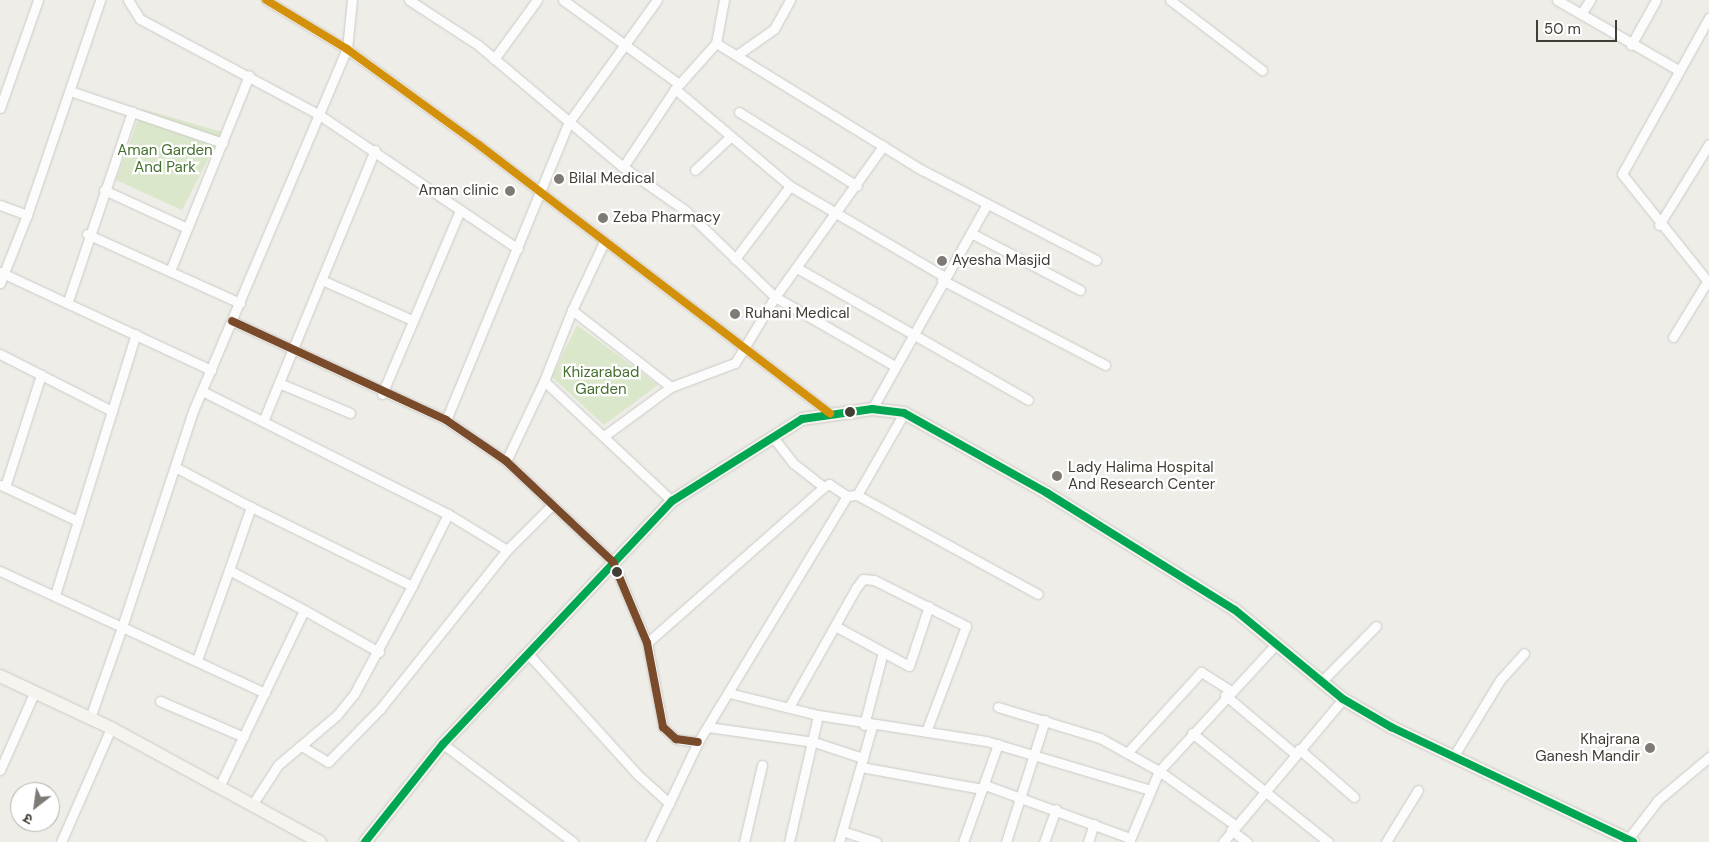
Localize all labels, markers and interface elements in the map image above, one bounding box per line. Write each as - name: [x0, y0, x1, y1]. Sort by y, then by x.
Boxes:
- scale bar: [1539, 10, 1620, 42]
- text: 50 m: [1544, 19, 1581, 39]
- park label: Aman Garden And Park: [117, 141, 213, 176]
- place label: Bilal Medical: [569, 170, 655, 188]
- marker: Bilal Medical: [553, 173, 565, 185]
- place label: Aman clinic: [419, 182, 499, 200]
- marker: Aman clinic: [503, 184, 517, 198]
- place label: Zeba Pharmacy: [613, 209, 721, 227]
- marker: Zeba Pharmacy: [597, 212, 609, 224]
- place label: Ayesha Masjid: [952, 252, 1050, 270]
- marker: Ayesha Masjid: [936, 255, 948, 267]
- place label: Ruhani Medical: [745, 305, 850, 323]
- marker: Ruhani Medical: [729, 308, 741, 320]
- park label: Khizarabad Garden: [563, 363, 639, 398]
- unlabelled marker: [845, 407, 855, 417]
- place label: Lady Halima Hospital And Research Center: [1068, 458, 1215, 493]
- marker: Lady Halima Hospital And Research Center: [1050, 469, 1064, 483]
- unlabelled marker: [612, 567, 622, 577]
- place label: Khajrana Ganesh Mandir: [1535, 730, 1640, 765]
- marker: Khajrana Ganesh Mandir: [1644, 742, 1656, 754]
- north arrow: [10, 782, 60, 832]
- text: उ: [20, 809, 36, 829]

